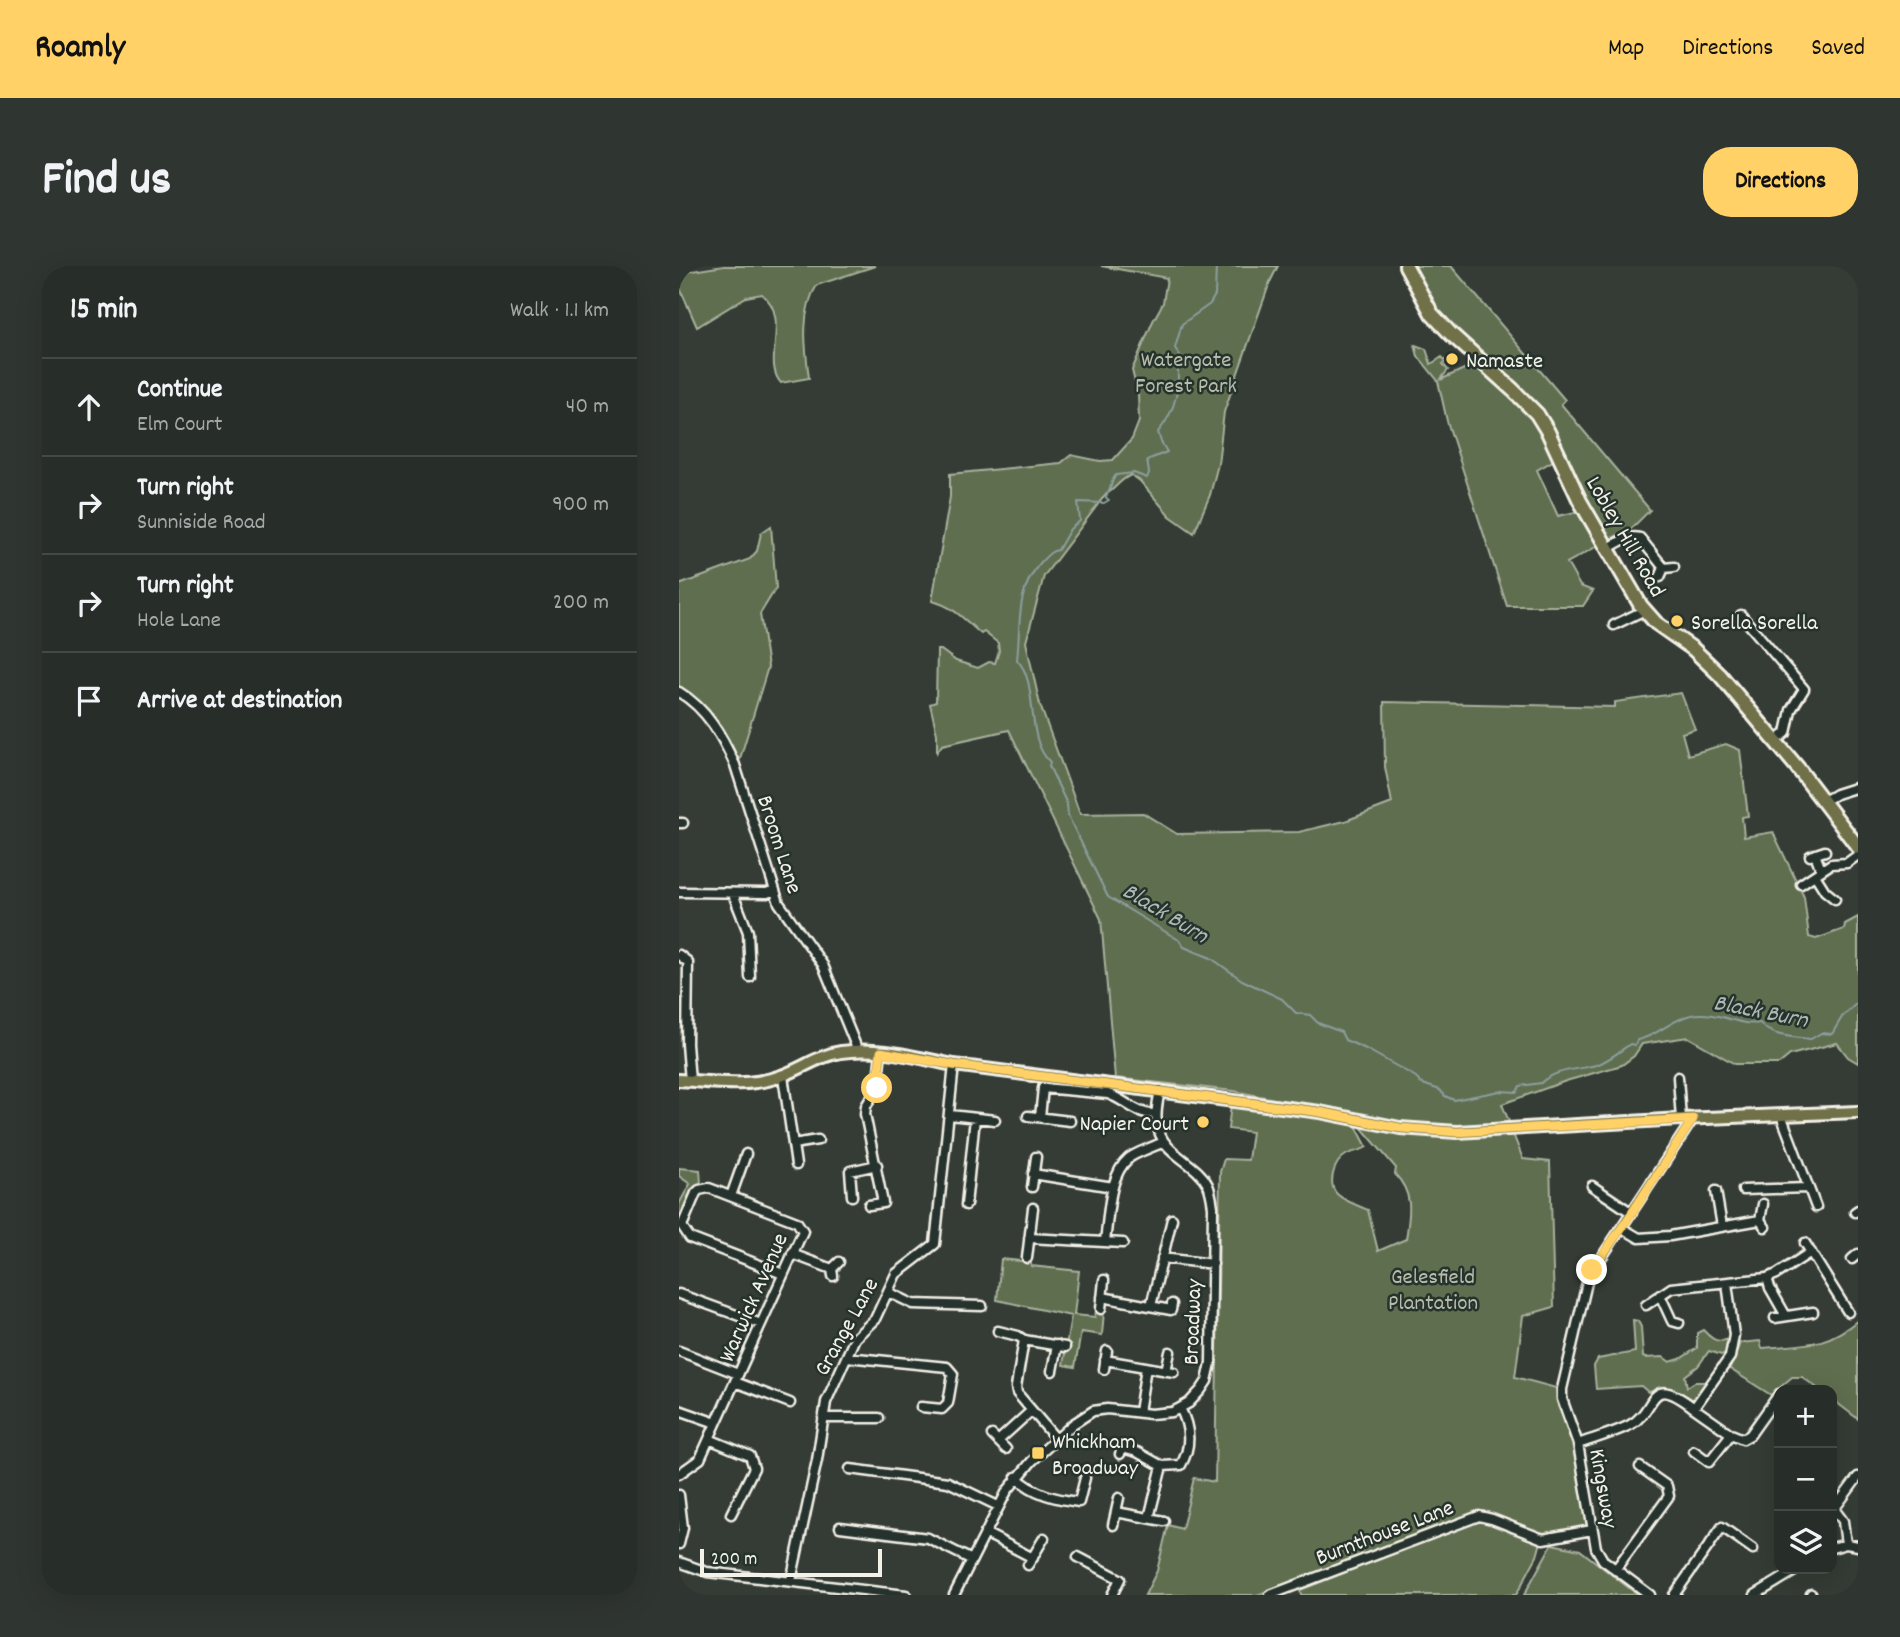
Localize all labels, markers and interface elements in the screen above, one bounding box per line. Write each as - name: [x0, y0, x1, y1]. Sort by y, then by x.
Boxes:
- text: Roamly: [35, 26, 125, 73]
- text: Map: [1608, 32, 1644, 66]
- text: Directions: [1682, 32, 1773, 66]
- text: Saved: [1811, 32, 1865, 66]
- text: Find us: [42, 147, 171, 217]
- button: Directions: [1703, 147, 1858, 217]
- text: 15 min: [70, 290, 137, 333]
- text: Walk · 1.1 km: [510, 295, 609, 328]
- park label: Watergate Forest Park: [1135, 345, 1237, 404]
- place label: Namaste: [1466, 346, 1543, 379]
- marker: Namaste: [1444, 351, 1460, 367]
- text: Continue: [137, 372, 222, 409]
- icon: ahead: [70, 388, 108, 426]
- text: 40 m: [566, 391, 609, 424]
- text: Elm Court: [137, 409, 223, 442]
- text: Turn right: [137, 470, 234, 507]
- street label: Lobley Hill Road: [1576, 471, 1672, 604]
- icon: right: [70, 486, 108, 524]
- text: 900 m: [552, 489, 609, 522]
- text: Sunniside Road: [137, 507, 266, 540]
- text: Turn right: [137, 568, 234, 605]
- icon: right: [70, 584, 108, 622]
- text: 200 m: [553, 587, 609, 620]
- text: Hole Lane: [137, 605, 221, 638]
- place label: Sorella Sorella: [1691, 608, 1819, 641]
- marker: Sorella Sorella: [1669, 613, 1685, 629]
- icon: arrive: [70, 682, 108, 720]
- text: Arrive at destination: [137, 683, 342, 720]
- street label: Broom Lane: [746, 792, 809, 899]
- water label: Black Burn: [1115, 876, 1215, 954]
- water label: Black Burn: [1711, 987, 1811, 1039]
- route start: [861, 1072, 892, 1103]
- place label: Napier Court: [1080, 1109, 1189, 1142]
- marker: Napier Court: [1195, 1114, 1211, 1130]
- street label: Warwick Avenue: [712, 1228, 798, 1368]
- route end: [1576, 1254, 1607, 1285]
- park label: Gelesfield Plantation: [1388, 1262, 1478, 1321]
- street label: Grange Lane: [807, 1272, 889, 1383]
- street label: Broadway: [1177, 1278, 1213, 1366]
- map controls: [1774, 1385, 1837, 1574]
- button: +: [1774, 1385, 1837, 1448]
- place label: Whickham Broadway: [1052, 1427, 1139, 1486]
- marker: Whickham Broadway: [1030, 1445, 1046, 1461]
- street label: Kingsway: [1578, 1446, 1625, 1532]
- button: −: [1774, 1448, 1837, 1511]
- street label: Burnthouse Lane: [1312, 1493, 1459, 1576]
- button: layers: [1774, 1511, 1837, 1574]
- scale bar: [700, 1546, 882, 1578]
- text: 200 m: [711, 1547, 757, 1574]

